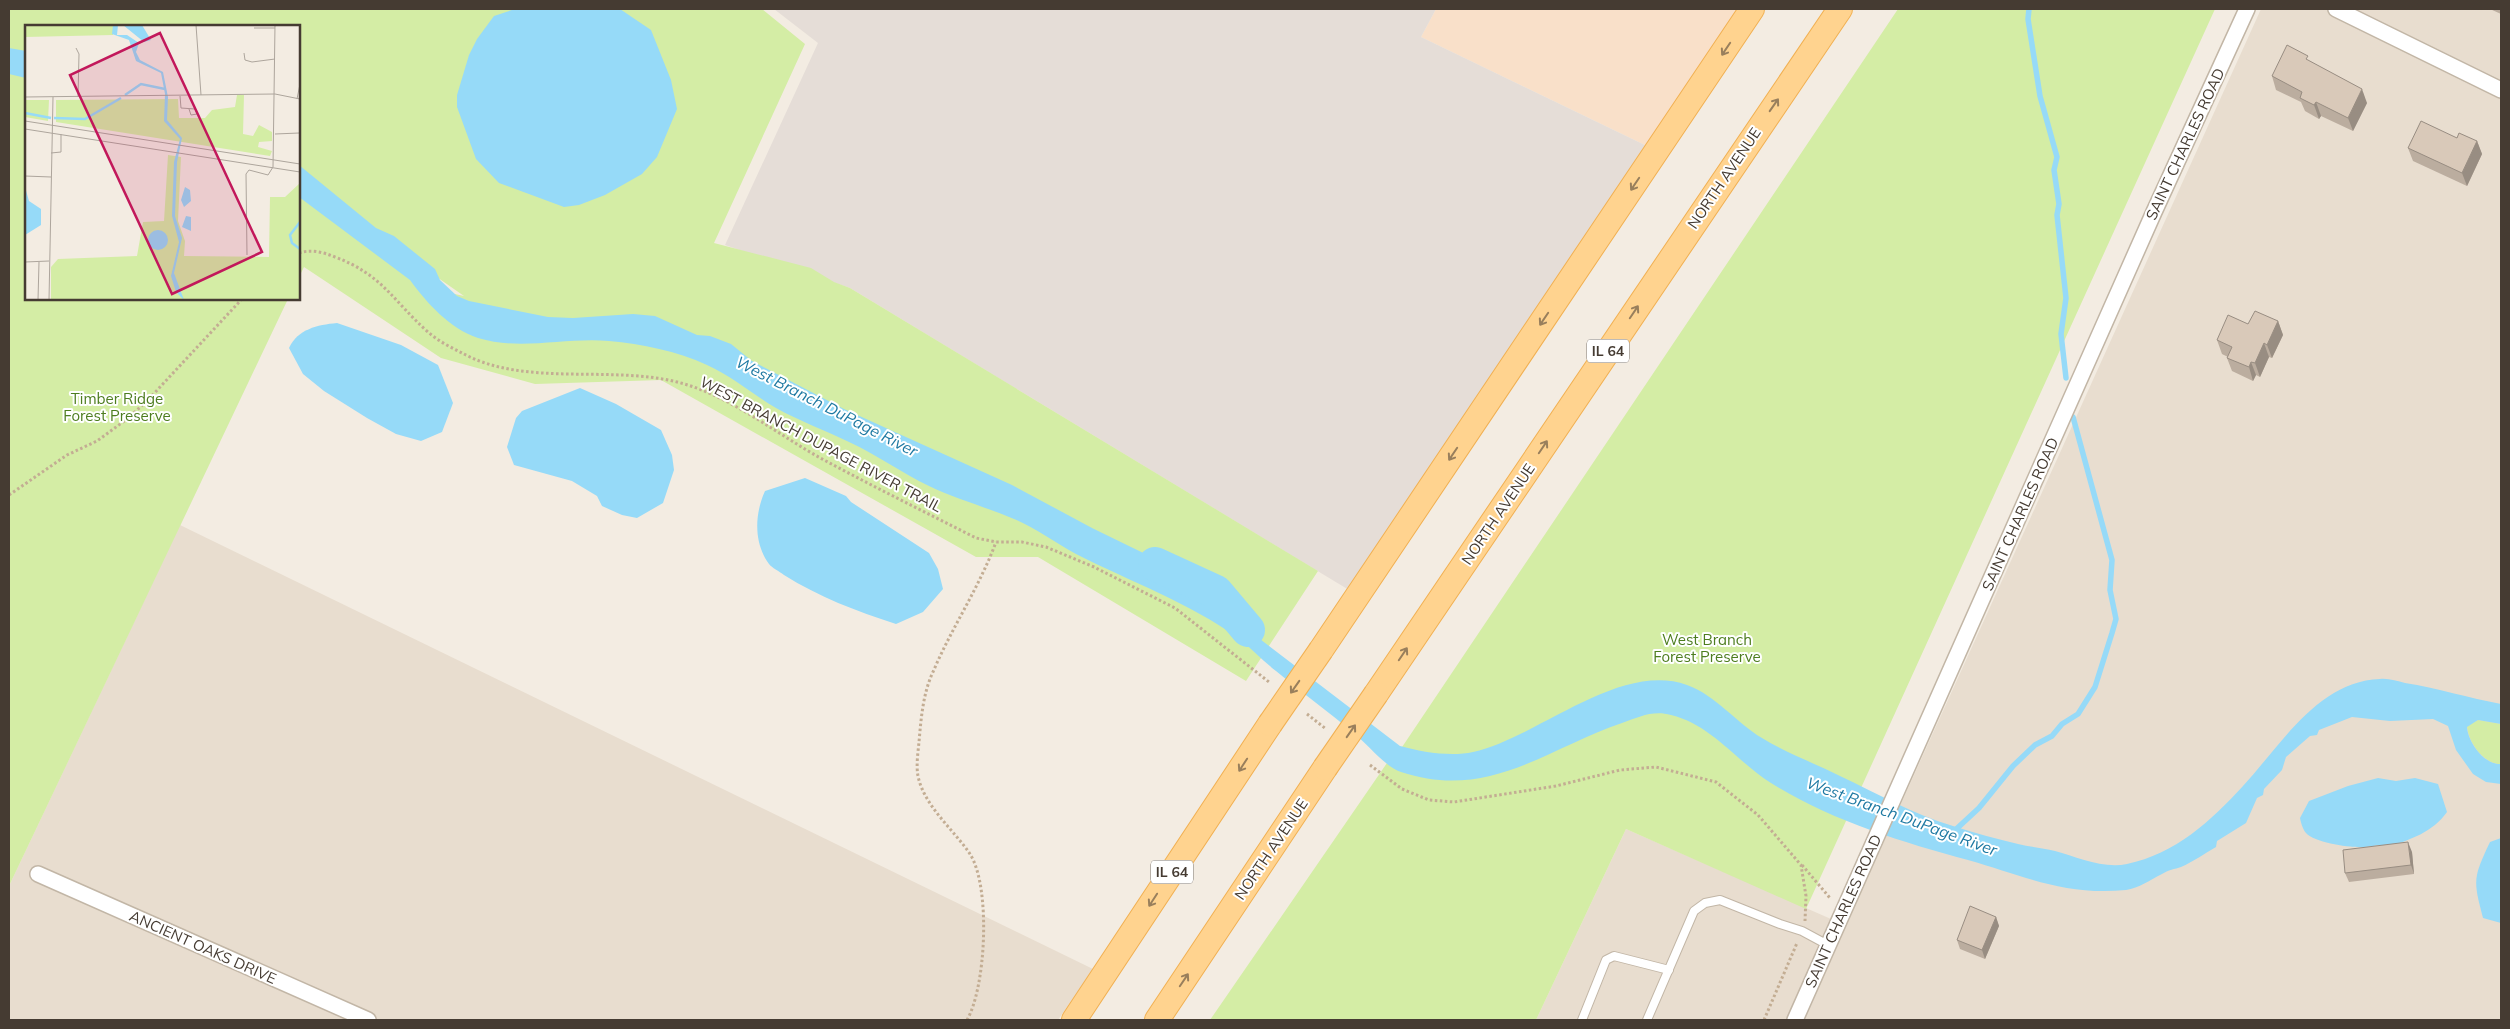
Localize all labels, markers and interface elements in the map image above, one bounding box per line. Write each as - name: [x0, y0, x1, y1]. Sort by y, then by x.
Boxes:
- inset map: [25, 25, 300, 300]
- one-way arrow: [1720, 42, 1730, 56]
- street label: SAINT CHARLES ROAD: [2141, 65, 2229, 223]
- one-way arrow: [1769, 98, 1779, 112]
- street label: NORTH AVENUE: [1683, 124, 1765, 232]
- one-way arrow: [1630, 177, 1640, 191]
- one-way arrow: [1629, 305, 1639, 319]
- one-way arrow: [1539, 312, 1549, 326]
- road number: IL 64: [1587, 340, 1629, 362]
- water label: West Branch DuPage River: [733, 351, 922, 461]
- street label: WEST BRANCH DUPAGE RIVER TRAIL: [697, 372, 945, 516]
- park label: Timber Ridge Forest Preserve: [63, 389, 171, 425]
- street label: SAINT CHARLES ROAD: [1978, 434, 2062, 594]
- one-way arrow: [1538, 440, 1548, 454]
- one-way arrow: [1448, 446, 1458, 460]
- street label: NORTH AVENUE: [1457, 460, 1539, 568]
- park label: West Branch Forest Preserve: [1653, 630, 1761, 666]
- one-way arrow: [1398, 647, 1409, 661]
- one-way arrow: [1290, 680, 1300, 694]
- one-way arrow: [1345, 724, 1356, 738]
- one-way arrow: [1238, 757, 1248, 771]
- water label: West Branch DuPage River: [1804, 772, 2001, 860]
- street label: NORTH AVENUE: [1230, 795, 1312, 903]
- street label: SAINT CHARLES ROAD: [1801, 831, 1885, 991]
- road number: IL 64: [1151, 860, 1193, 884]
- one-way arrow: [1148, 893, 1158, 907]
- street label: ANCIENT OAKS DRIVE: [127, 906, 280, 988]
- one-way arrow: [1179, 973, 1189, 987]

